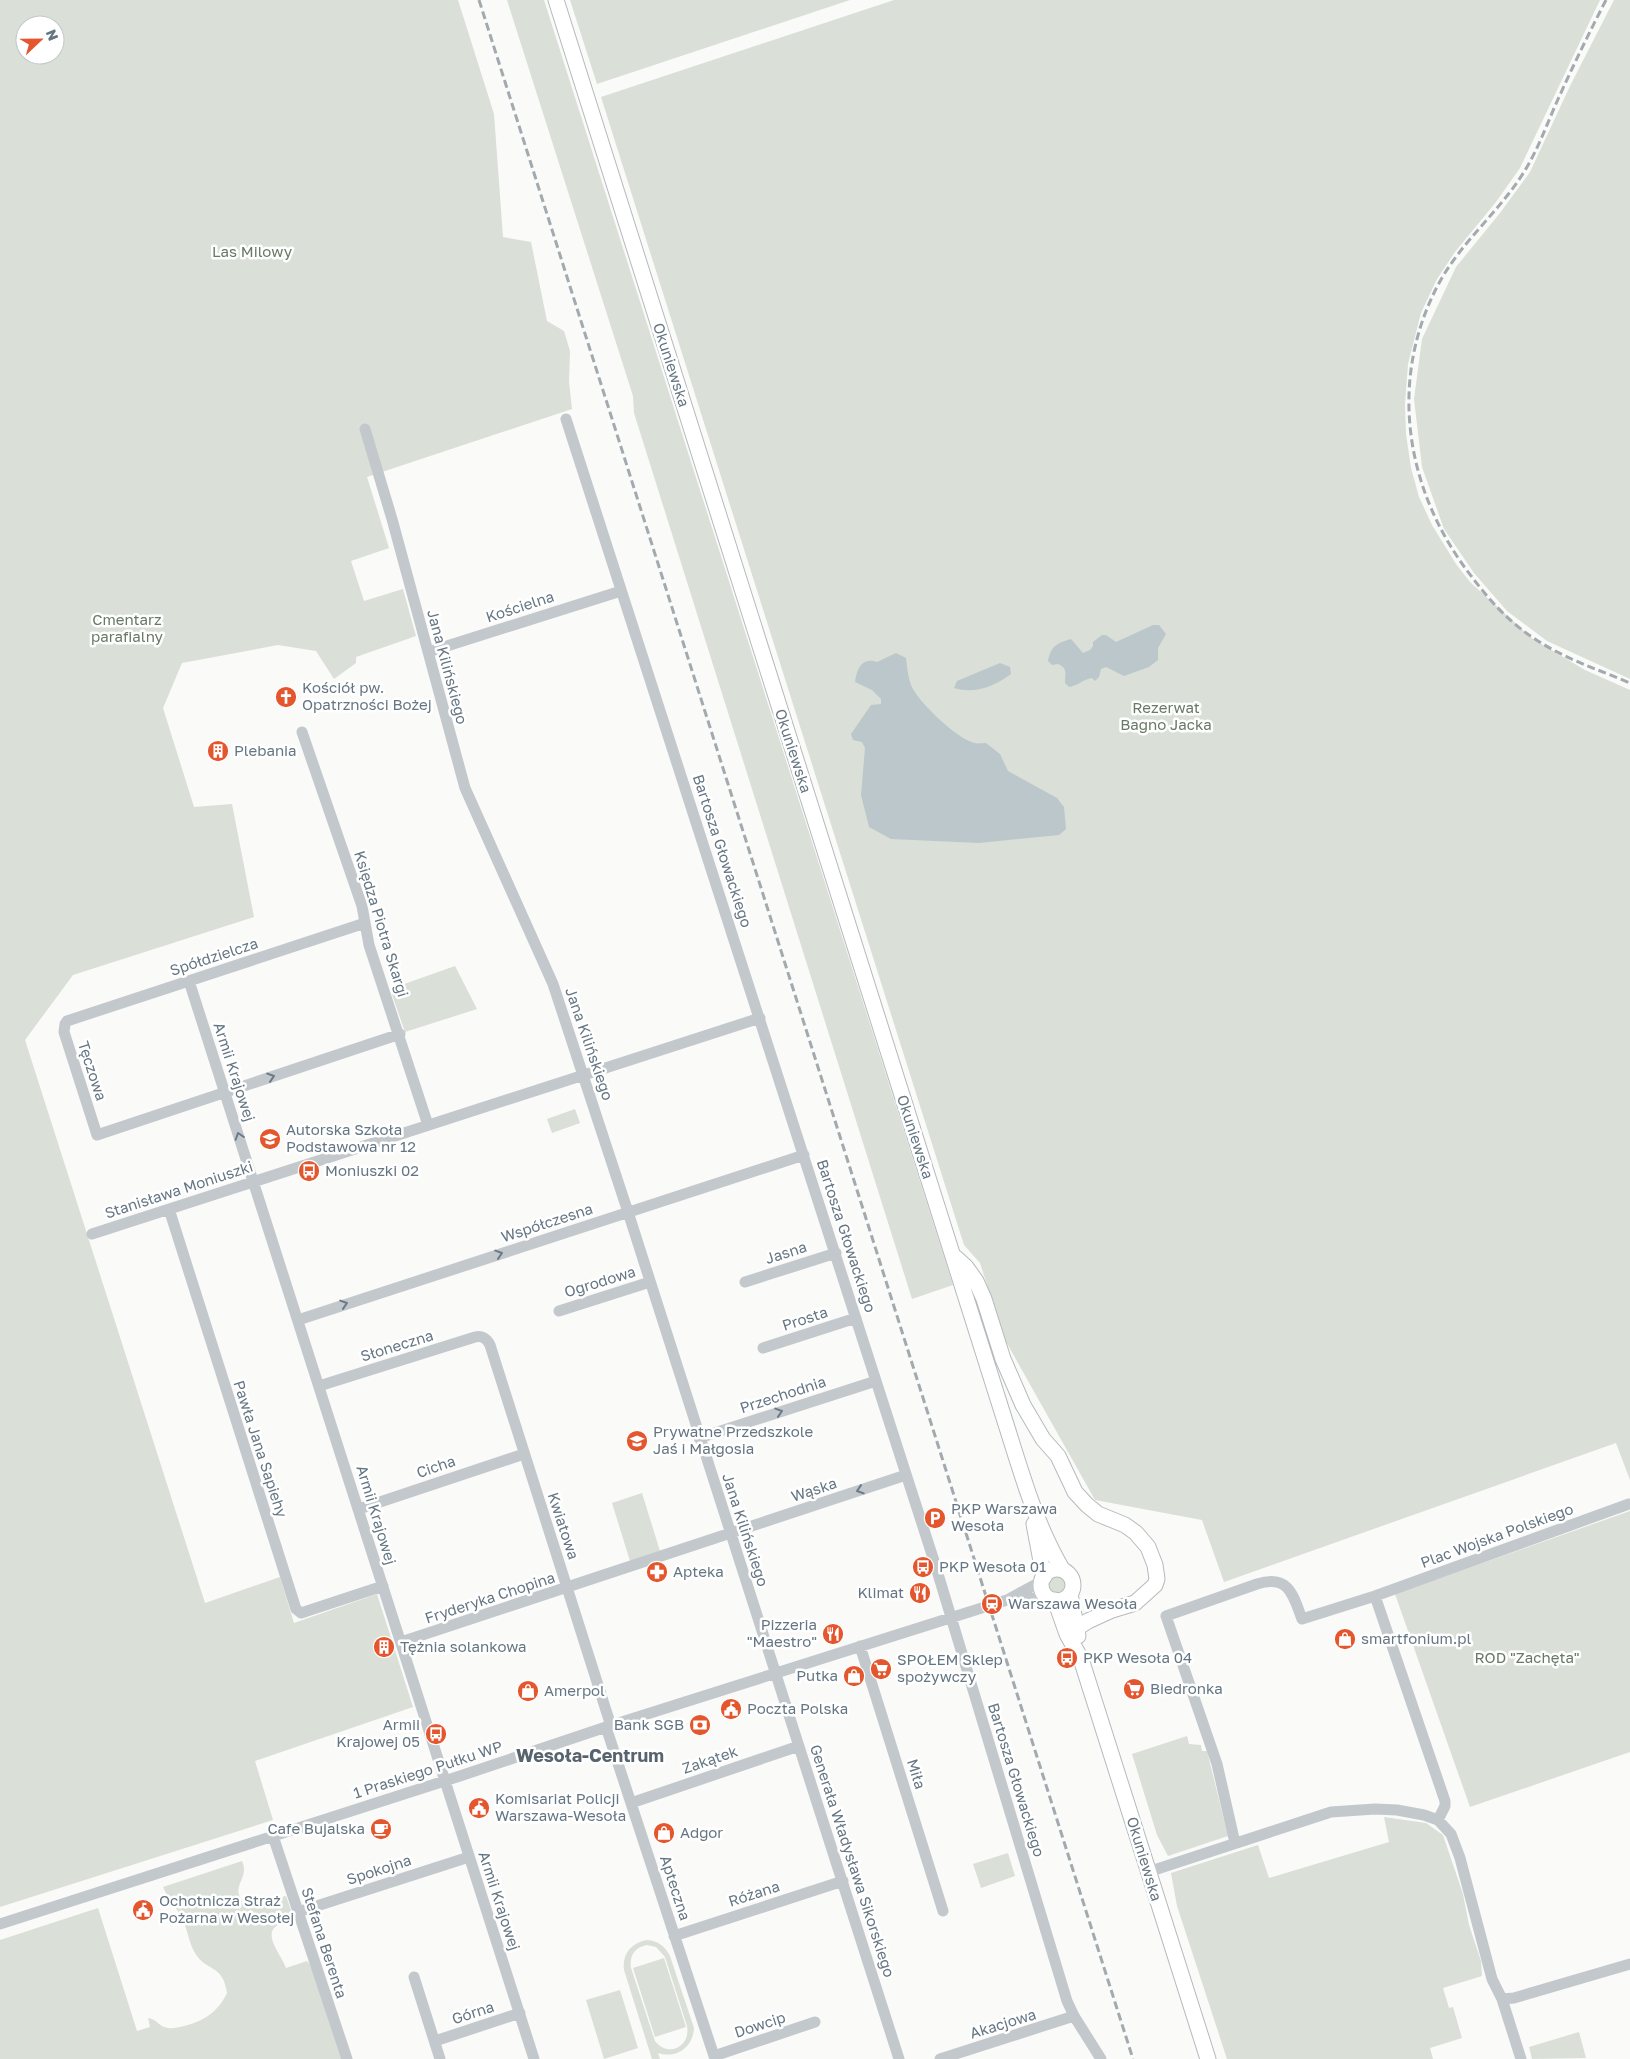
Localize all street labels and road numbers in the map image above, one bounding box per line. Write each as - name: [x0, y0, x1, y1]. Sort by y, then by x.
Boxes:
- street label: Okuniewska: [650, 320, 694, 409]
- street label: Kościelna: [483, 587, 556, 625]
- street label: Jana Kilińskiego: [424, 607, 472, 726]
- street label: Okuniewska: [772, 706, 816, 795]
- street label: Bartosza Głowackiego: [690, 772, 756, 930]
- street label: Księdza Piotra Skargi: [351, 848, 413, 999]
- street label: Spółdzielcza: [167, 933, 260, 979]
- street label: Jana Kilińskiego: [562, 985, 618, 1102]
- street label: Armii Krajowej: [210, 1020, 259, 1123]
- street label: Tęczowa: [75, 1039, 111, 1103]
- street label: Okuniewska: [894, 1092, 938, 1181]
- street label: Stanisława Moniuszki: [102, 1157, 255, 1222]
- street label: Bartosza Głowackiego: [814, 1157, 880, 1315]
- street label: Współczesna: [499, 1199, 595, 1245]
- street label: Jasna: [763, 1237, 809, 1267]
- street label: Ogrodowa: [562, 1262, 637, 1300]
- street label: Prosta: [780, 1302, 830, 1334]
- street label: Słoneczna: [358, 1325, 435, 1365]
- street label: Przechodnia: [737, 1372, 828, 1416]
- street label: Pawła Jana Sapiehy: [230, 1378, 292, 1520]
- street label: Cicha: [414, 1451, 458, 1481]
- street label: Armii Krajowej: [353, 1463, 401, 1567]
- street label: Jana Kilińskiego: [719, 1471, 773, 1589]
- street label: Wąska: [789, 1473, 839, 1505]
- street label: Kwiatowa: [545, 1490, 583, 1562]
- street label: Plac Wojska Polskiego: [1418, 1499, 1575, 1571]
- street label: Fryderyka Chopina: [422, 1567, 557, 1627]
- street label: Bartosza Głowackiego: [985, 1701, 1049, 1859]
- street label: 1 Praskiego Pułku WP: [351, 1736, 505, 1802]
- street label: Zakątek: [680, 1741, 740, 1777]
- street label: Generała Władysława Sikorskiego: [807, 1742, 899, 1979]
- street label: Miła: [904, 1756, 930, 1791]
- street label: Okuniewska: [1124, 1814, 1166, 1903]
- street label: Armii Krajowej: [475, 1849, 524, 1952]
- street label: Spokojna: [344, 1850, 413, 1888]
- street label: Apteczna: [657, 1853, 695, 1923]
- street label: Różana: [726, 1876, 782, 1910]
- street label: Stefana Berenta: [299, 1885, 351, 2000]
- street label: Górna: [449, 1997, 496, 2027]
- street label: Akacjowa: [967, 2004, 1038, 2042]
- street label: Dowcip: [732, 2007, 788, 2041]

